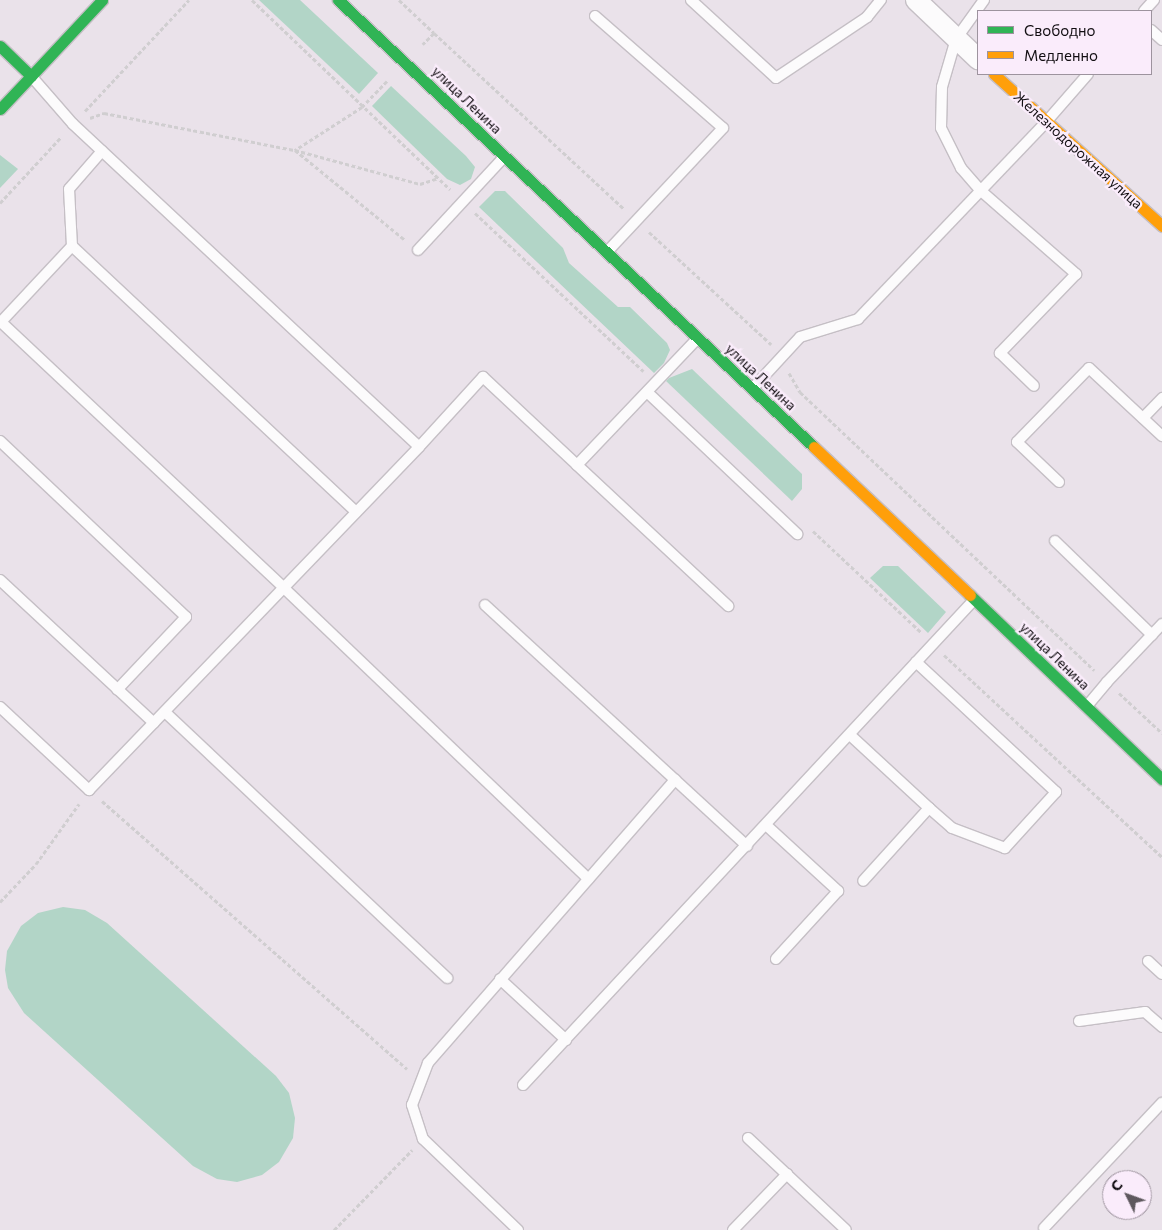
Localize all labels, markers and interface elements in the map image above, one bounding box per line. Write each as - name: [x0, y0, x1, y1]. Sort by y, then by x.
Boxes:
- legend: [977, 10, 1152, 75]
- text: Свободно: [1024, 21, 1095, 39]
- text: Медленно: [1024, 46, 1098, 64]
- street label: улица Ленина: [429, 63, 505, 137]
- street label: Железнодорожная улица: [1010, 88, 1146, 212]
- street label: улица Ленина: [722, 340, 800, 414]
- street label: улица Ленина: [1017, 619, 1093, 693]
- north arrow: [1102, 1170, 1152, 1220]
- text: С: [1107, 1176, 1126, 1195]

